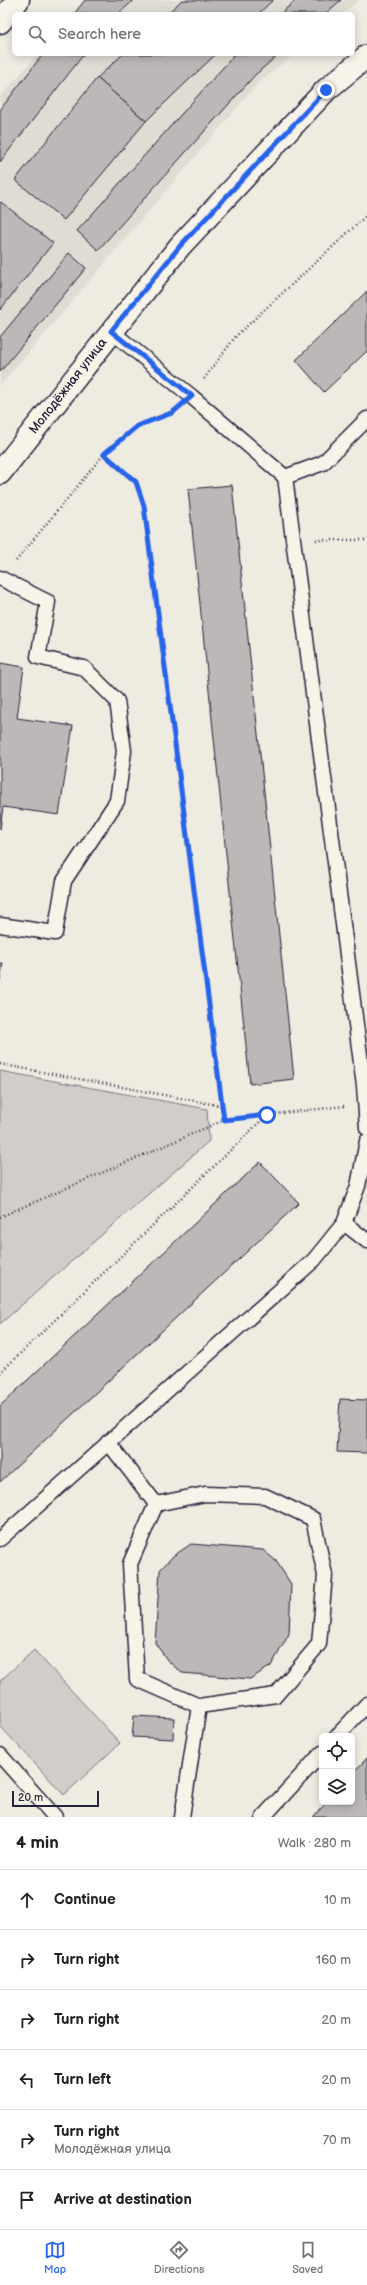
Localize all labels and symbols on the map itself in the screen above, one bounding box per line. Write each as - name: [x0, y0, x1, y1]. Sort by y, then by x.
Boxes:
- route end: [317, 81, 335, 99]
- street label: Молодёжная улица: [26, 335, 111, 437]
- route start: [258, 1106, 276, 1124]
- scale bar: [12, 1789, 99, 1808]

